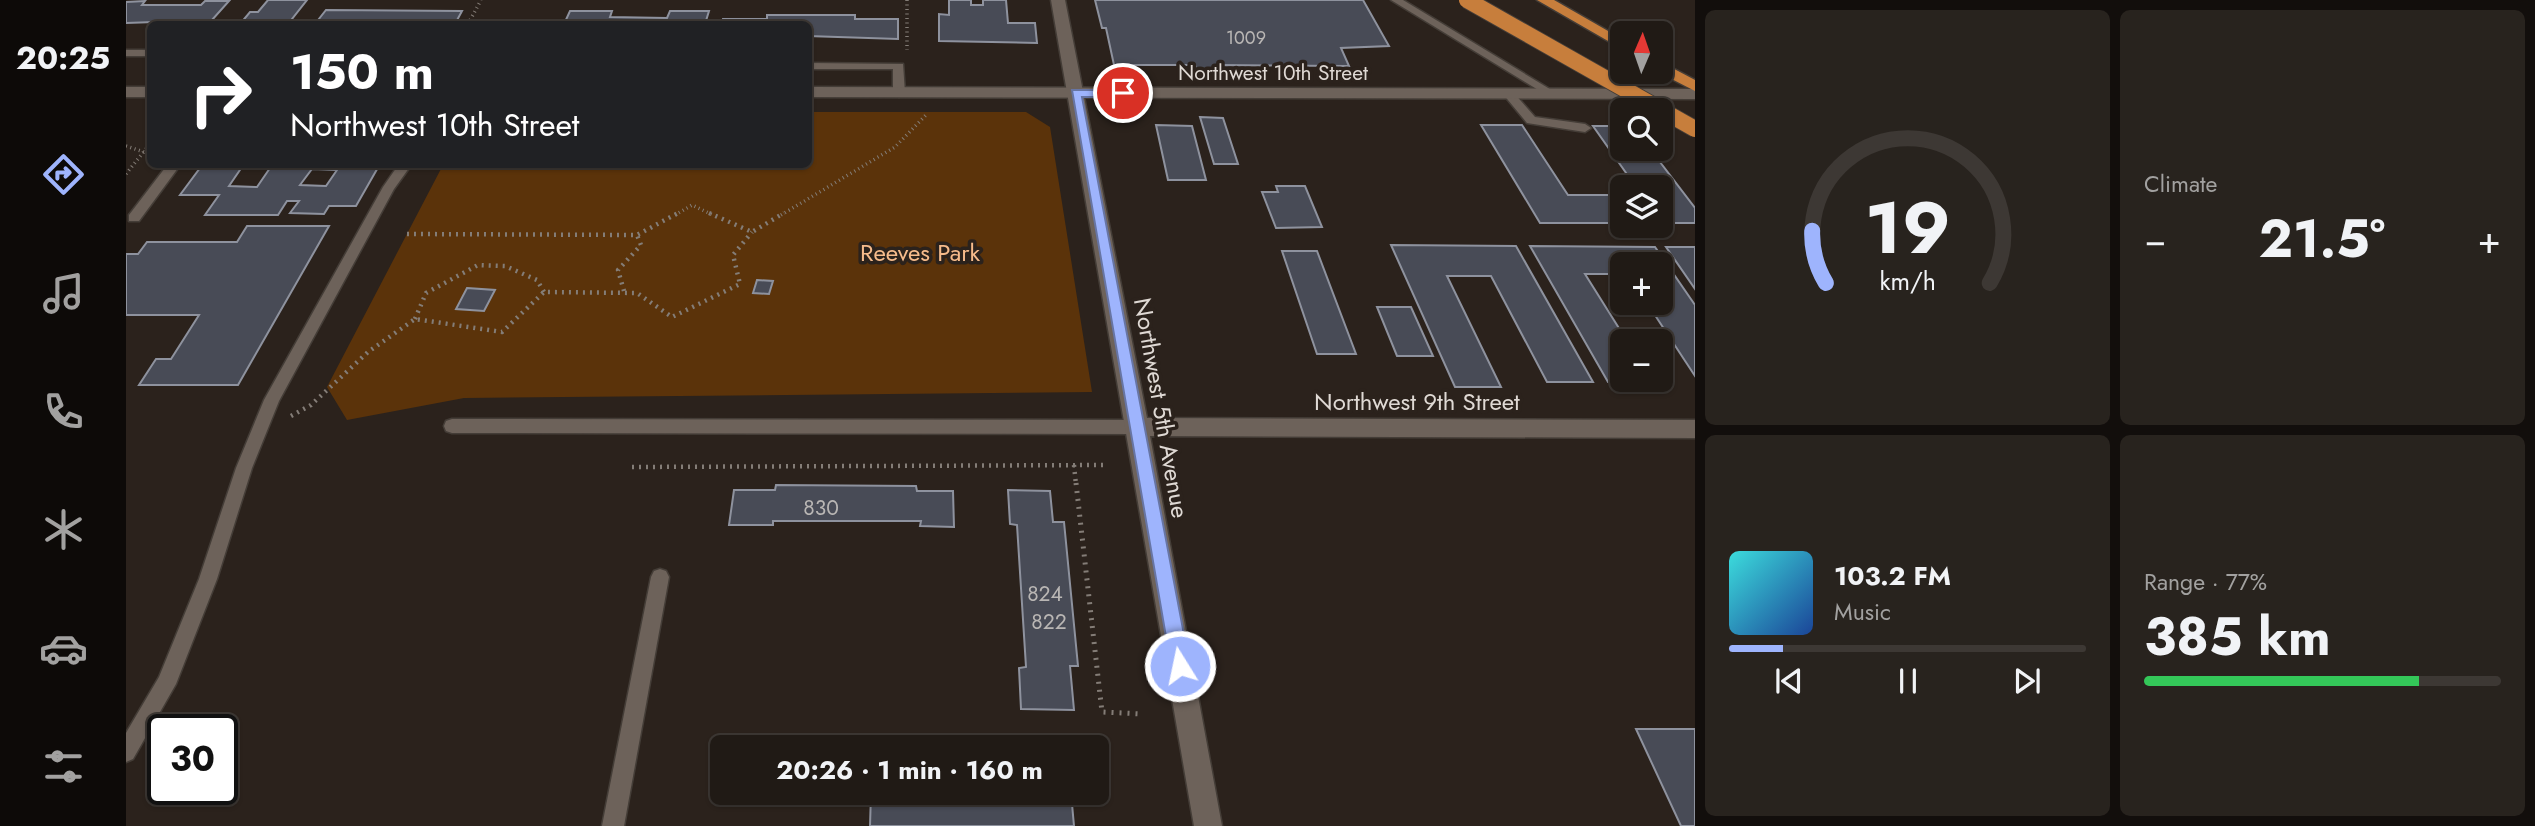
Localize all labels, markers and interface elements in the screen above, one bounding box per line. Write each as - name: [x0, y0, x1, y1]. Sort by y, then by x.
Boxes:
- north arrow: [1610, 21, 1673, 84]
- map controls: [1610, 21, 1673, 392]
- house number: 1009: [1226, 25, 1266, 51]
- text: 20:25: [16, 35, 110, 81]
- text: 150 m: [290, 37, 434, 107]
- icon: right: [175, 49, 266, 140]
- street label: Northwest 10th Street: [1178, 58, 1368, 88]
- pin: [1093, 63, 1153, 123]
- icon: arrive: [1104, 74, 1142, 112]
- button: search: [1610, 98, 1673, 161]
- text: Northwest 10th Street: [290, 102, 580, 148]
- icon: directions: [39, 150, 88, 199]
- text: Climate: [2144, 167, 2217, 201]
- button: layers: [1610, 175, 1673, 238]
- text: 19: [1865, 176, 1950, 281]
- text: 21.5°: [2259, 201, 2385, 277]
- text: −: [2144, 212, 2166, 267]
- text: +: [2478, 212, 2501, 267]
- park label: Reeves Park: [860, 235, 980, 270]
- button: +: [1610, 252, 1673, 315]
- text: km/h: [1879, 263, 1936, 299]
- icon: music: [39, 269, 88, 318]
- street label: Northwest 5th Avenue: [1125, 295, 1198, 521]
- button: −: [1610, 329, 1673, 392]
- street label: Northwest 9th Street: [1314, 384, 1520, 419]
- icon: phone: [39, 387, 88, 436]
- house number: 830: [803, 493, 839, 523]
- icon: climate: [39, 505, 88, 554]
- text: 103.2 FM: [1834, 557, 1951, 595]
- text: Range · 77%: [2144, 565, 2267, 599]
- house number: 824: [1027, 579, 1063, 609]
- text: Music: [1834, 595, 1891, 629]
- text: 385 km: [2144, 599, 2331, 675]
- house number: 822: [1031, 607, 1067, 637]
- icon: car: [39, 624, 88, 673]
- position arrow: [1143, 629, 1217, 703]
- icon: previous: [1770, 662, 1808, 700]
- icon: pause: [1889, 662, 1927, 700]
- icon: next: [2008, 662, 2046, 700]
- speed limit sign: 30: [147, 714, 238, 805]
- icon: filters: [39, 742, 88, 791]
- text: 20:26 · 1 min · 160 m: [776, 751, 1043, 789]

